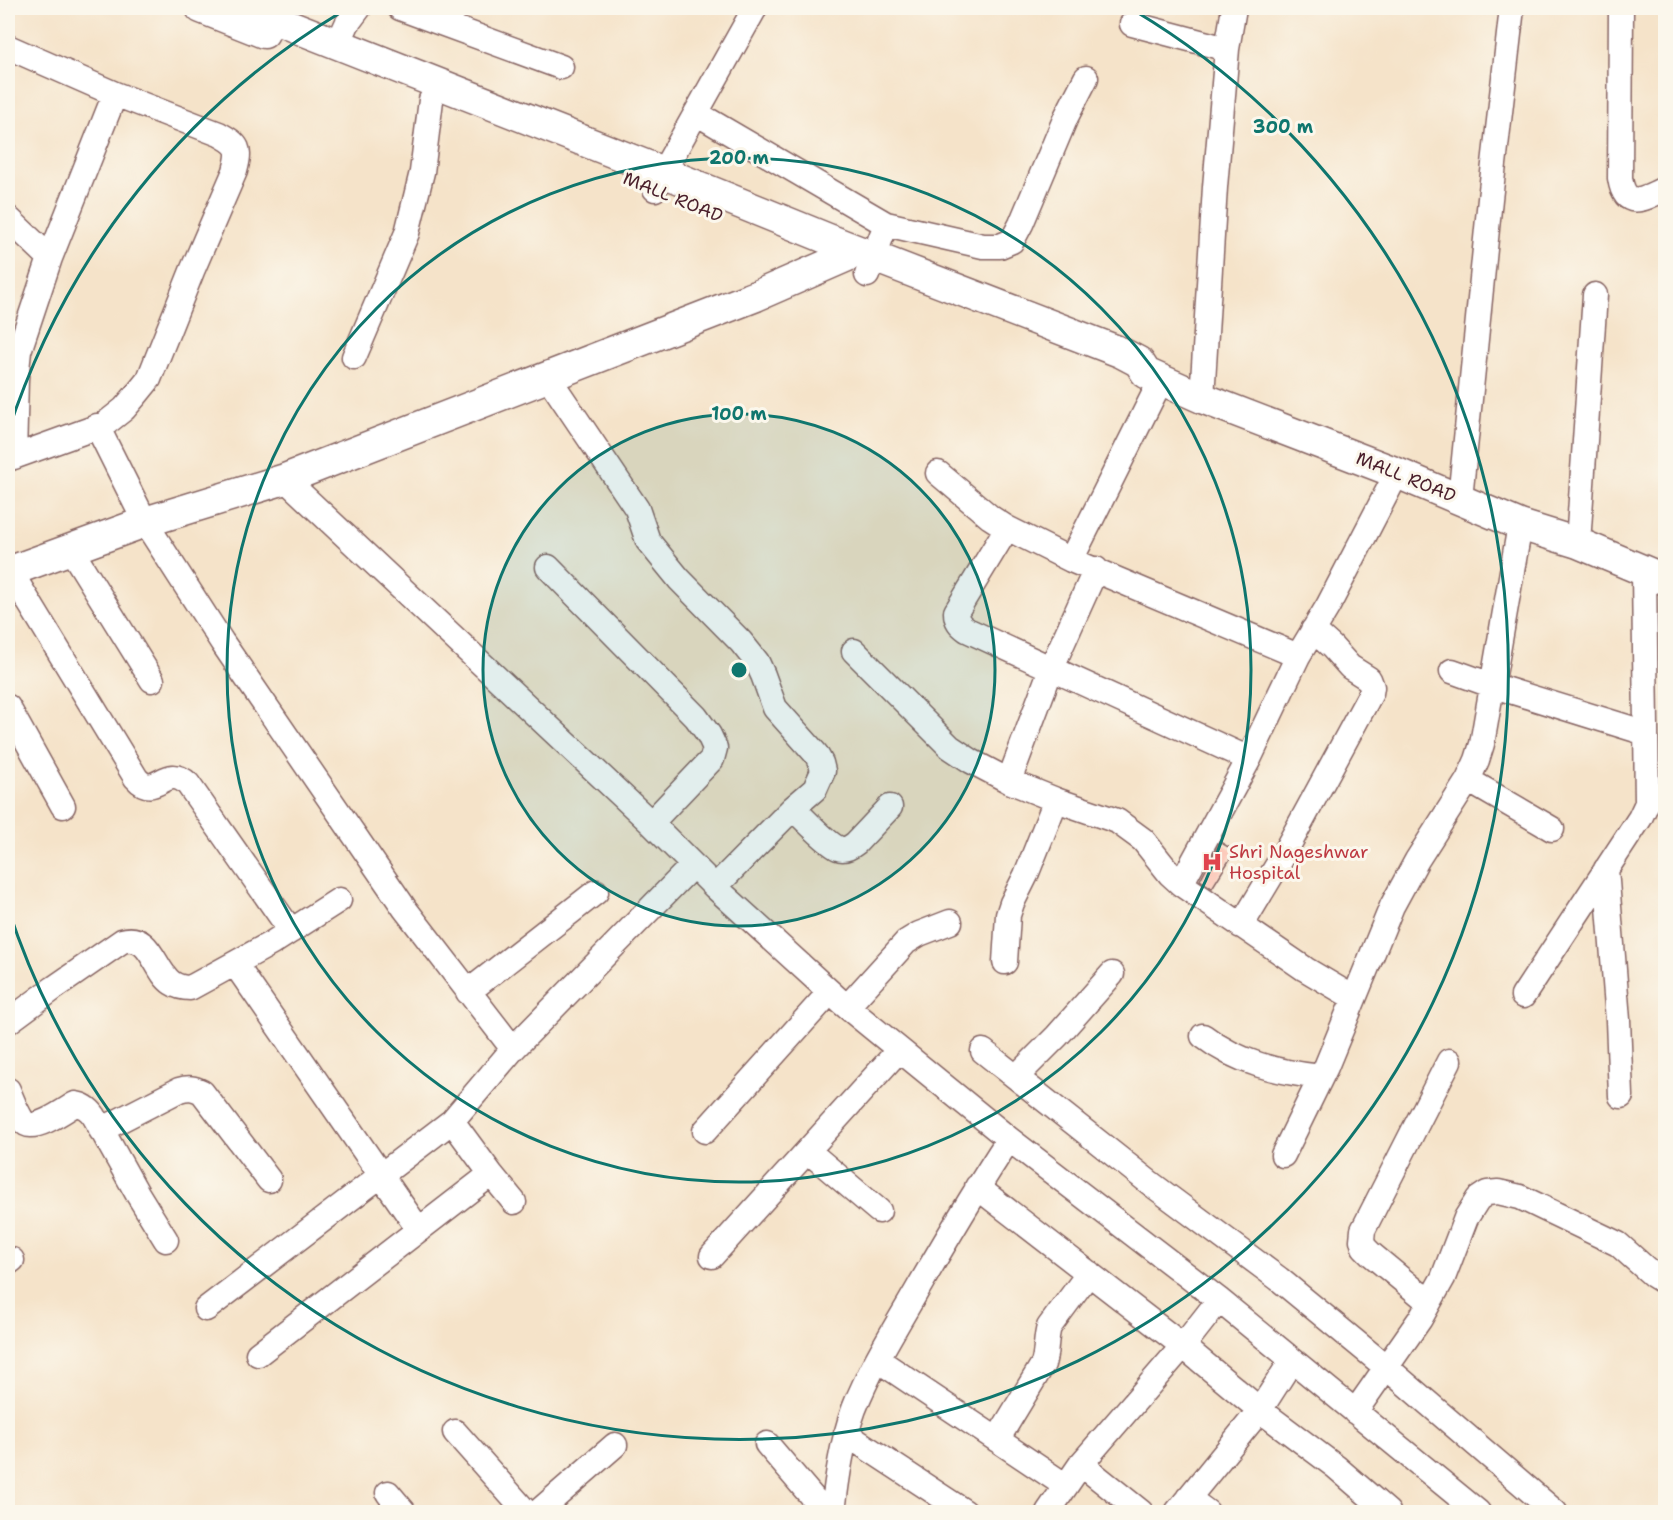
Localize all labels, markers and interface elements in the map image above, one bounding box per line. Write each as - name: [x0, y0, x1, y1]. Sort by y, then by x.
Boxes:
- text: 300 m: [1253, 115, 1314, 139]
- text: 200 m: [709, 146, 770, 170]
- street label: MALL ROAD: [619, 166, 727, 228]
- text: 100 m: [711, 402, 767, 426]
- street label: MALL ROAD: [1352, 446, 1460, 508]
- centre of rings: [729, 660, 749, 680]
- place label: Shri Nageshwar Hospital: [1229, 840, 1369, 885]
- hospital icon: Shri Nageshwar Hospital: [1200, 850, 1224, 874]

